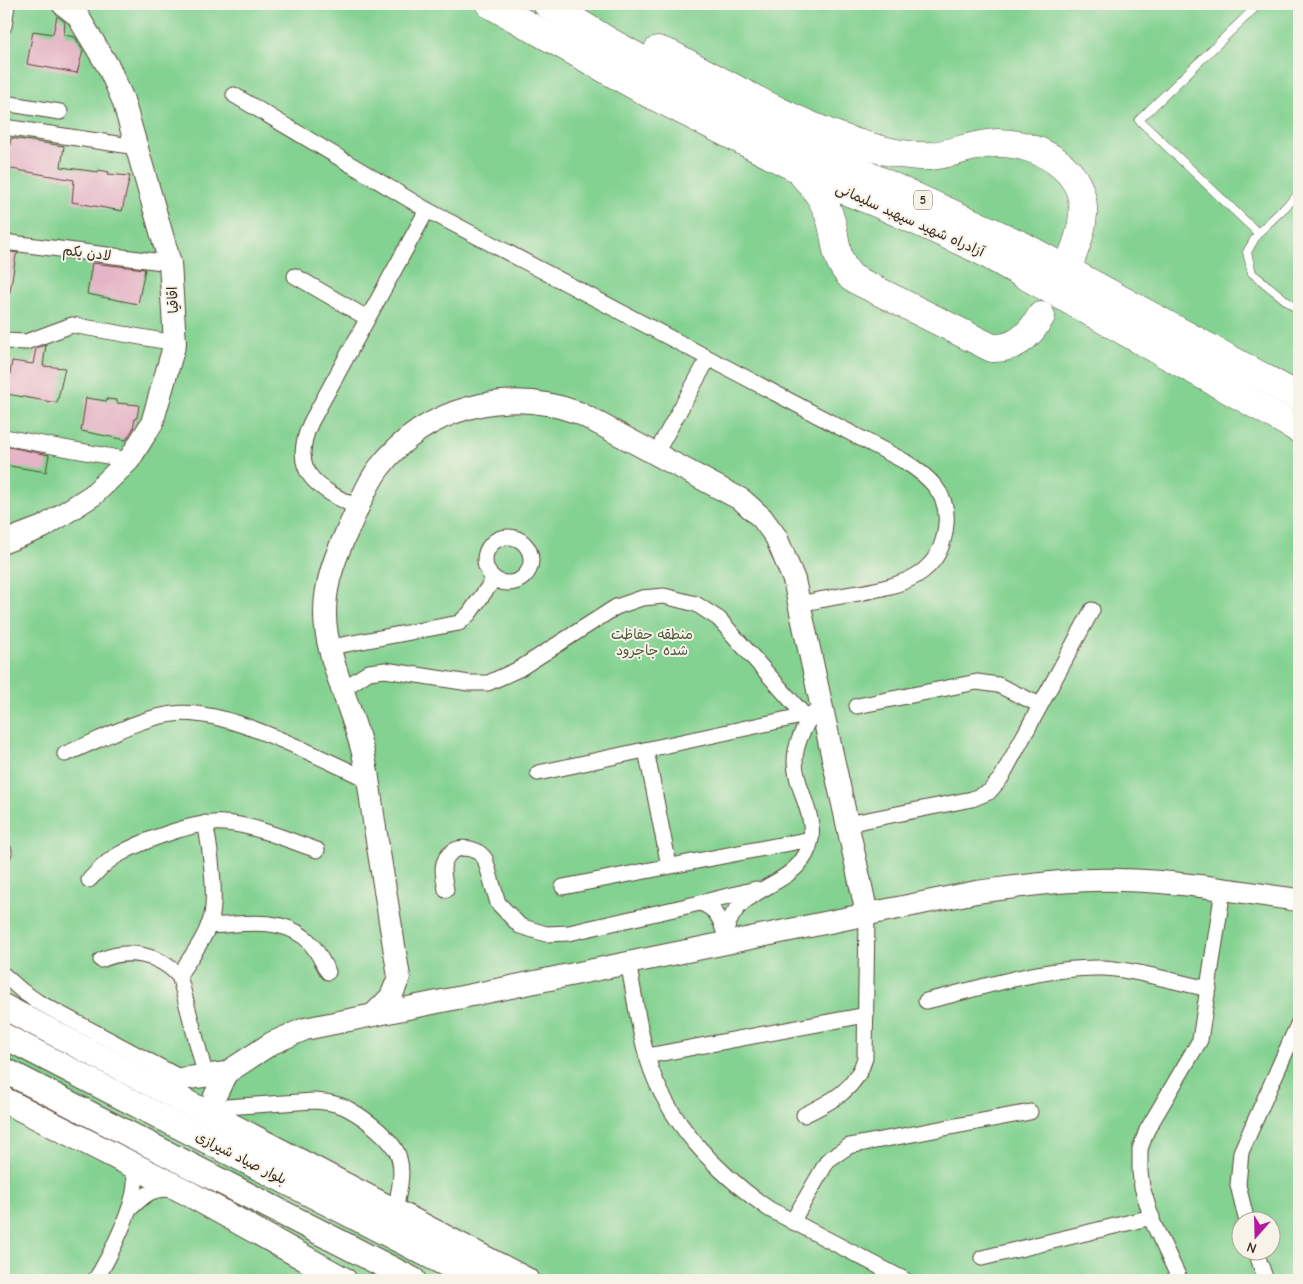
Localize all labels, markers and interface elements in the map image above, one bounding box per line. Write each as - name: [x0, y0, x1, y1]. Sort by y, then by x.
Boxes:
- street label: آزادراه شهید سپهبد سلیمانی: [833, 180, 987, 262]
- road number: 5: [914, 190, 932, 210]
- street label: لادن یکم: [62, 242, 112, 266]
- street label: اقاقیا: [164, 286, 182, 314]
- park label: منطقه حفاظت شده جاجرود: [611, 626, 693, 659]
- street label: بلوار صیاد شیرازی: [193, 1128, 289, 1188]
- north arrow: [1230, 1212, 1280, 1262]
- text: N: [1245, 1238, 1259, 1257]

